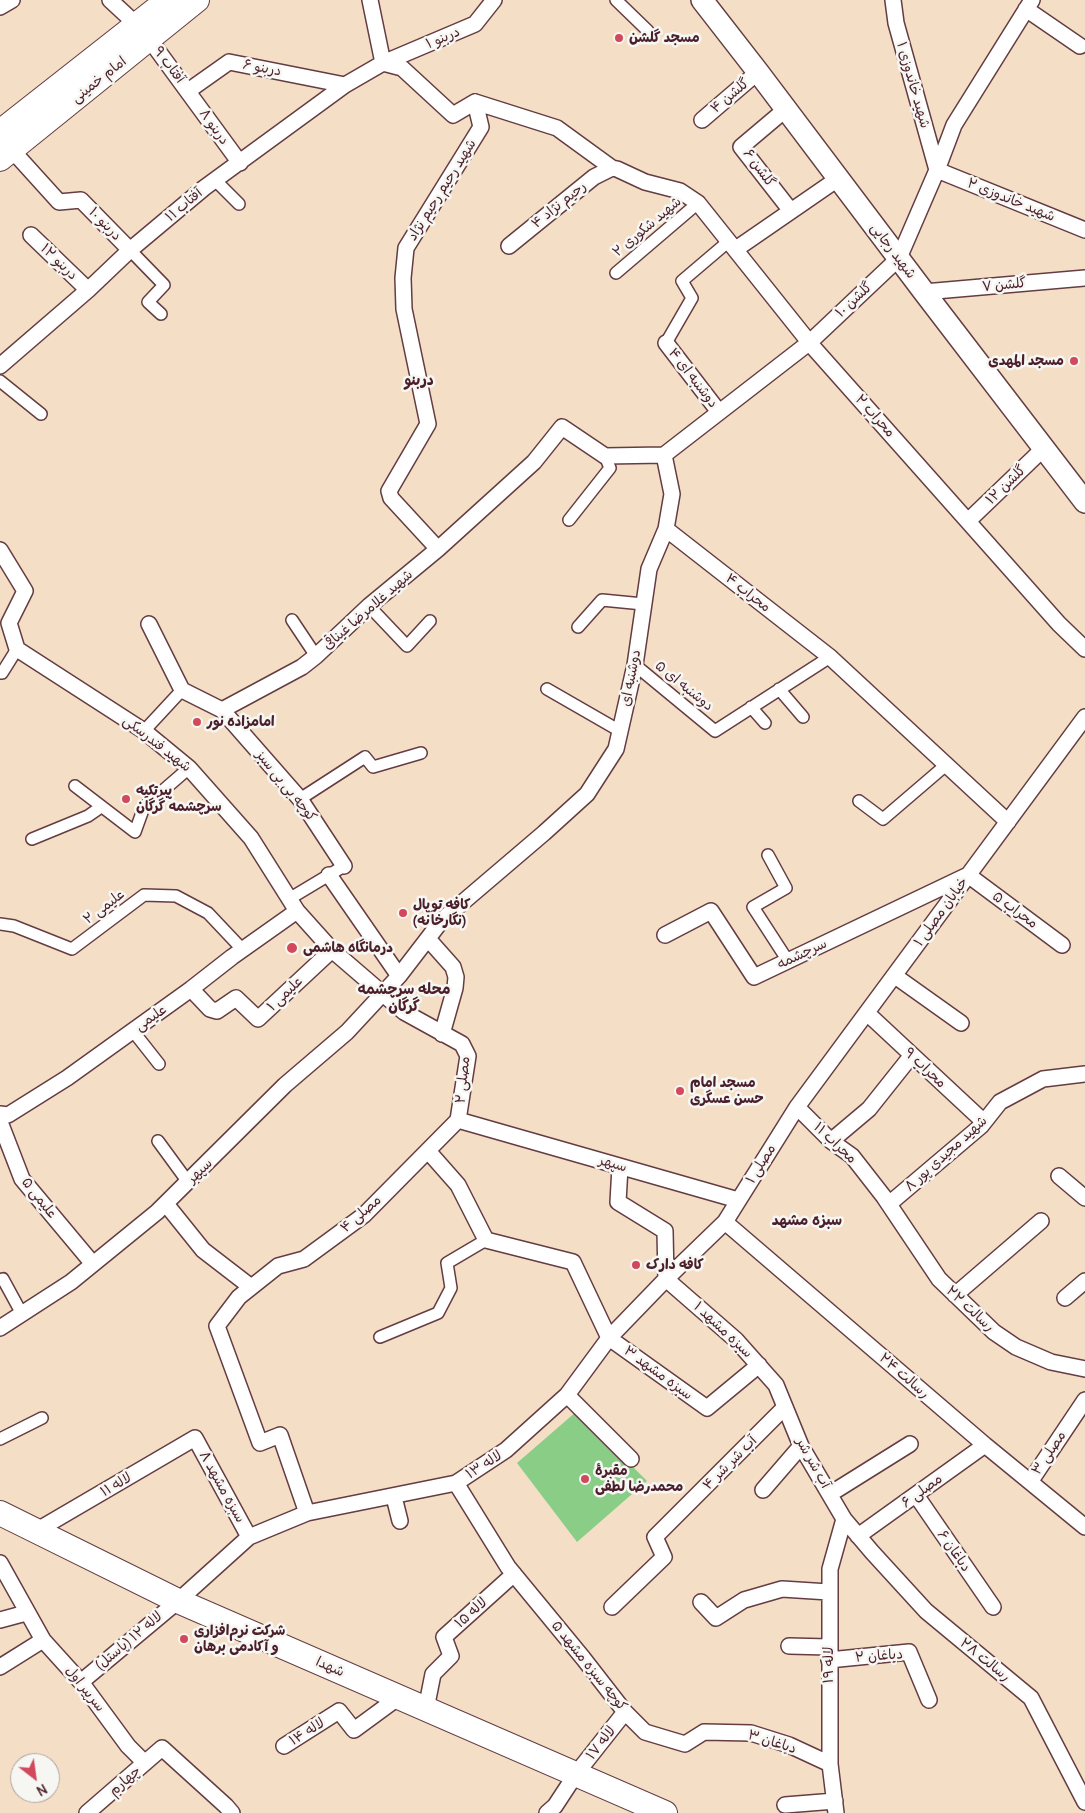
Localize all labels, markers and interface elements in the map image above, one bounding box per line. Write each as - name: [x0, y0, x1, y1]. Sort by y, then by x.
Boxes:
- street label: دربنو ۱: [423, 23, 463, 53]
- place label: مسجد گلشن: [629, 30, 700, 46]
- marker: مسجد گلشن: [613, 32, 625, 44]
- street label: ۱ شهید خاندوزی: [893, 40, 933, 130]
- street label: آفتاب ۹: [150, 43, 188, 87]
- street label: امام خمینی: [68, 53, 130, 107]
- street label: ۶ دربنو: [241, 56, 283, 80]
- street label: ۴ گلشن: [707, 75, 753, 117]
- street label: ۸ دربنو: [195, 106, 233, 148]
- street label: شهید رحیم رحیم نژاد: [404, 136, 480, 244]
- street label: ۶ گلشن: [740, 146, 778, 190]
- street label: ۲ شهید خاندوزی: [965, 175, 1057, 225]
- street label: رحیم نژاد ۴: [528, 178, 590, 232]
- street label: آفتاب ۱۱: [162, 185, 206, 225]
- street label: ۲ شهید شکوری: [609, 193, 685, 261]
- street label: ۱۰ دربنو: [85, 204, 125, 244]
- street label: شهید رجایی: [867, 220, 919, 282]
- street label: ۱۲ دربنو: [37, 240, 81, 284]
- street label: ۷ گلشن: [981, 275, 1027, 295]
- street label: ۱۰ گلشن: [832, 279, 876, 321]
- street label: ۴ دوشنبه ای: [664, 345, 722, 411]
- place label: مسجد المهدی: [988, 353, 1064, 369]
- marker: مسجد المهدی: [1068, 355, 1080, 367]
- district label: دربنو: [404, 372, 434, 390]
- street label: ۲ محراب: [851, 391, 899, 441]
- street label: ۱۲ گلشن: [982, 462, 1030, 508]
- street label: شهید غلامرضا غیناقی: [320, 566, 416, 654]
- street label: ۴ محراب: [722, 570, 774, 616]
- street label: دوشنبه ای: [617, 648, 645, 708]
- street label: ۵ دوشنبه ای: [651, 657, 717, 715]
- street label: شهید فندرسکی: [120, 712, 194, 776]
- place label: امامزاده نور: [207, 714, 275, 730]
- marker: امامزاده نور: [191, 716, 203, 728]
- street label: کوچه بی بی سبز: [252, 747, 320, 825]
- place label: پیرتکیه سرچشمه گرگان: [136, 783, 222, 816]
- marker: پیرتکیه سرچشمه گرگان: [120, 793, 132, 805]
- street label: خیابان مصلی ۱: [910, 874, 972, 950]
- street label: ۲ علیمی: [80, 886, 128, 928]
- street label: ۵ محراب: [989, 888, 1041, 932]
- place label: کافه توپال (نگارخانه): [413, 897, 470, 930]
- marker: کافه توپال (نگارخانه): [397, 907, 409, 919]
- street label: سرچشمه: [774, 935, 830, 973]
- place label: درمانگاه هاشمی: [303, 940, 393, 956]
- marker: درمانگاه هاشمی: [285, 941, 299, 955]
- street label: ۱ علیمی: [264, 973, 306, 1015]
- district label: محله سرچشمه گرگان: [358, 981, 450, 1016]
- street label: علیمی: [132, 1001, 170, 1035]
- street label: ۹ محراب: [901, 1044, 949, 1092]
- street label: ۲ مصلی: [452, 1056, 474, 1104]
- place label: مسجد امام حسن عسگری: [690, 1075, 764, 1108]
- marker: مسجد امام حسن عسگری: [674, 1085, 686, 1097]
- street label: ۸ شهید مجیدی پور: [901, 1113, 991, 1195]
- street label: ۱۱ محراب: [810, 1119, 860, 1167]
- street label: ۱ مصلی: [742, 1141, 780, 1187]
- street label: سپهر: [597, 1152, 629, 1176]
- street label: سپهر: [184, 1155, 216, 1187]
- street label: ۵ علیمی: [18, 1174, 60, 1222]
- street label: ۴ مصلی: [337, 1192, 385, 1236]
- district label: سبزه مشهد: [772, 1212, 842, 1230]
- place label: کافه دارک: [646, 1257, 704, 1273]
- marker: کافه دارک: [630, 1259, 642, 1271]
- street label: ۲۲ رسالت: [942, 1282, 998, 1336]
- street label: ۱ سبزه مشهد: [690, 1298, 756, 1362]
- street label: ۳ سبزه مشهد: [620, 1342, 696, 1404]
- street label: ۲۴ رسالت: [876, 1350, 932, 1402]
- street label: ۳ مصلی: [1028, 1428, 1070, 1478]
- street label: ۴ آب شر شر: [699, 1432, 761, 1494]
- street label: آب شر شر: [792, 1435, 834, 1491]
- street label: لاله ۱۳: [463, 1447, 505, 1483]
- street label: ۸ سبزه مشهد: [195, 1448, 249, 1526]
- place label: مقبرهٔ محمدرضا لطفی: [595, 1463, 683, 1495]
- street label: ۱۱ لاله: [97, 1469, 135, 1501]
- street label: ۶ مصلی: [898, 1471, 946, 1511]
- marker: مقبرهٔ محمدرضا لطفی: [579, 1473, 591, 1485]
- street label: ۶ دباغان: [934, 1527, 974, 1575]
- street label: ۱۵ لاله: [451, 1594, 491, 1632]
- street label: لاله ۱۲ (پاستل): [92, 1608, 166, 1674]
- street label: کوچه سبزه مشهد ۵: [548, 1618, 630, 1714]
- place label: شرکت نرم‌افزاری و آکادمی برهان: [194, 1623, 285, 1655]
- marker: شرکت نرم‌افزاری و آکادمی برهان: [178, 1633, 190, 1645]
- street label: ۲۸ رسالت: [956, 1635, 1014, 1685]
- street label: ۲ دباغان: [854, 1646, 904, 1666]
- street label: ۱۹ لاله: [821, 1647, 837, 1683]
- street label: شهدا: [313, 1653, 347, 1681]
- street label: سرپیر اول: [61, 1663, 109, 1715]
- street label: ۱۴ لاله: [286, 1715, 328, 1749]
- street label: ۱۷ لاله: [583, 1723, 619, 1763]
- street label: ۳ دباغان: [746, 1727, 798, 1757]
- north arrow: [10, 1753, 60, 1803]
- street label: چهارم: [106, 1763, 144, 1799]
- text: N: [33, 1780, 51, 1800]

